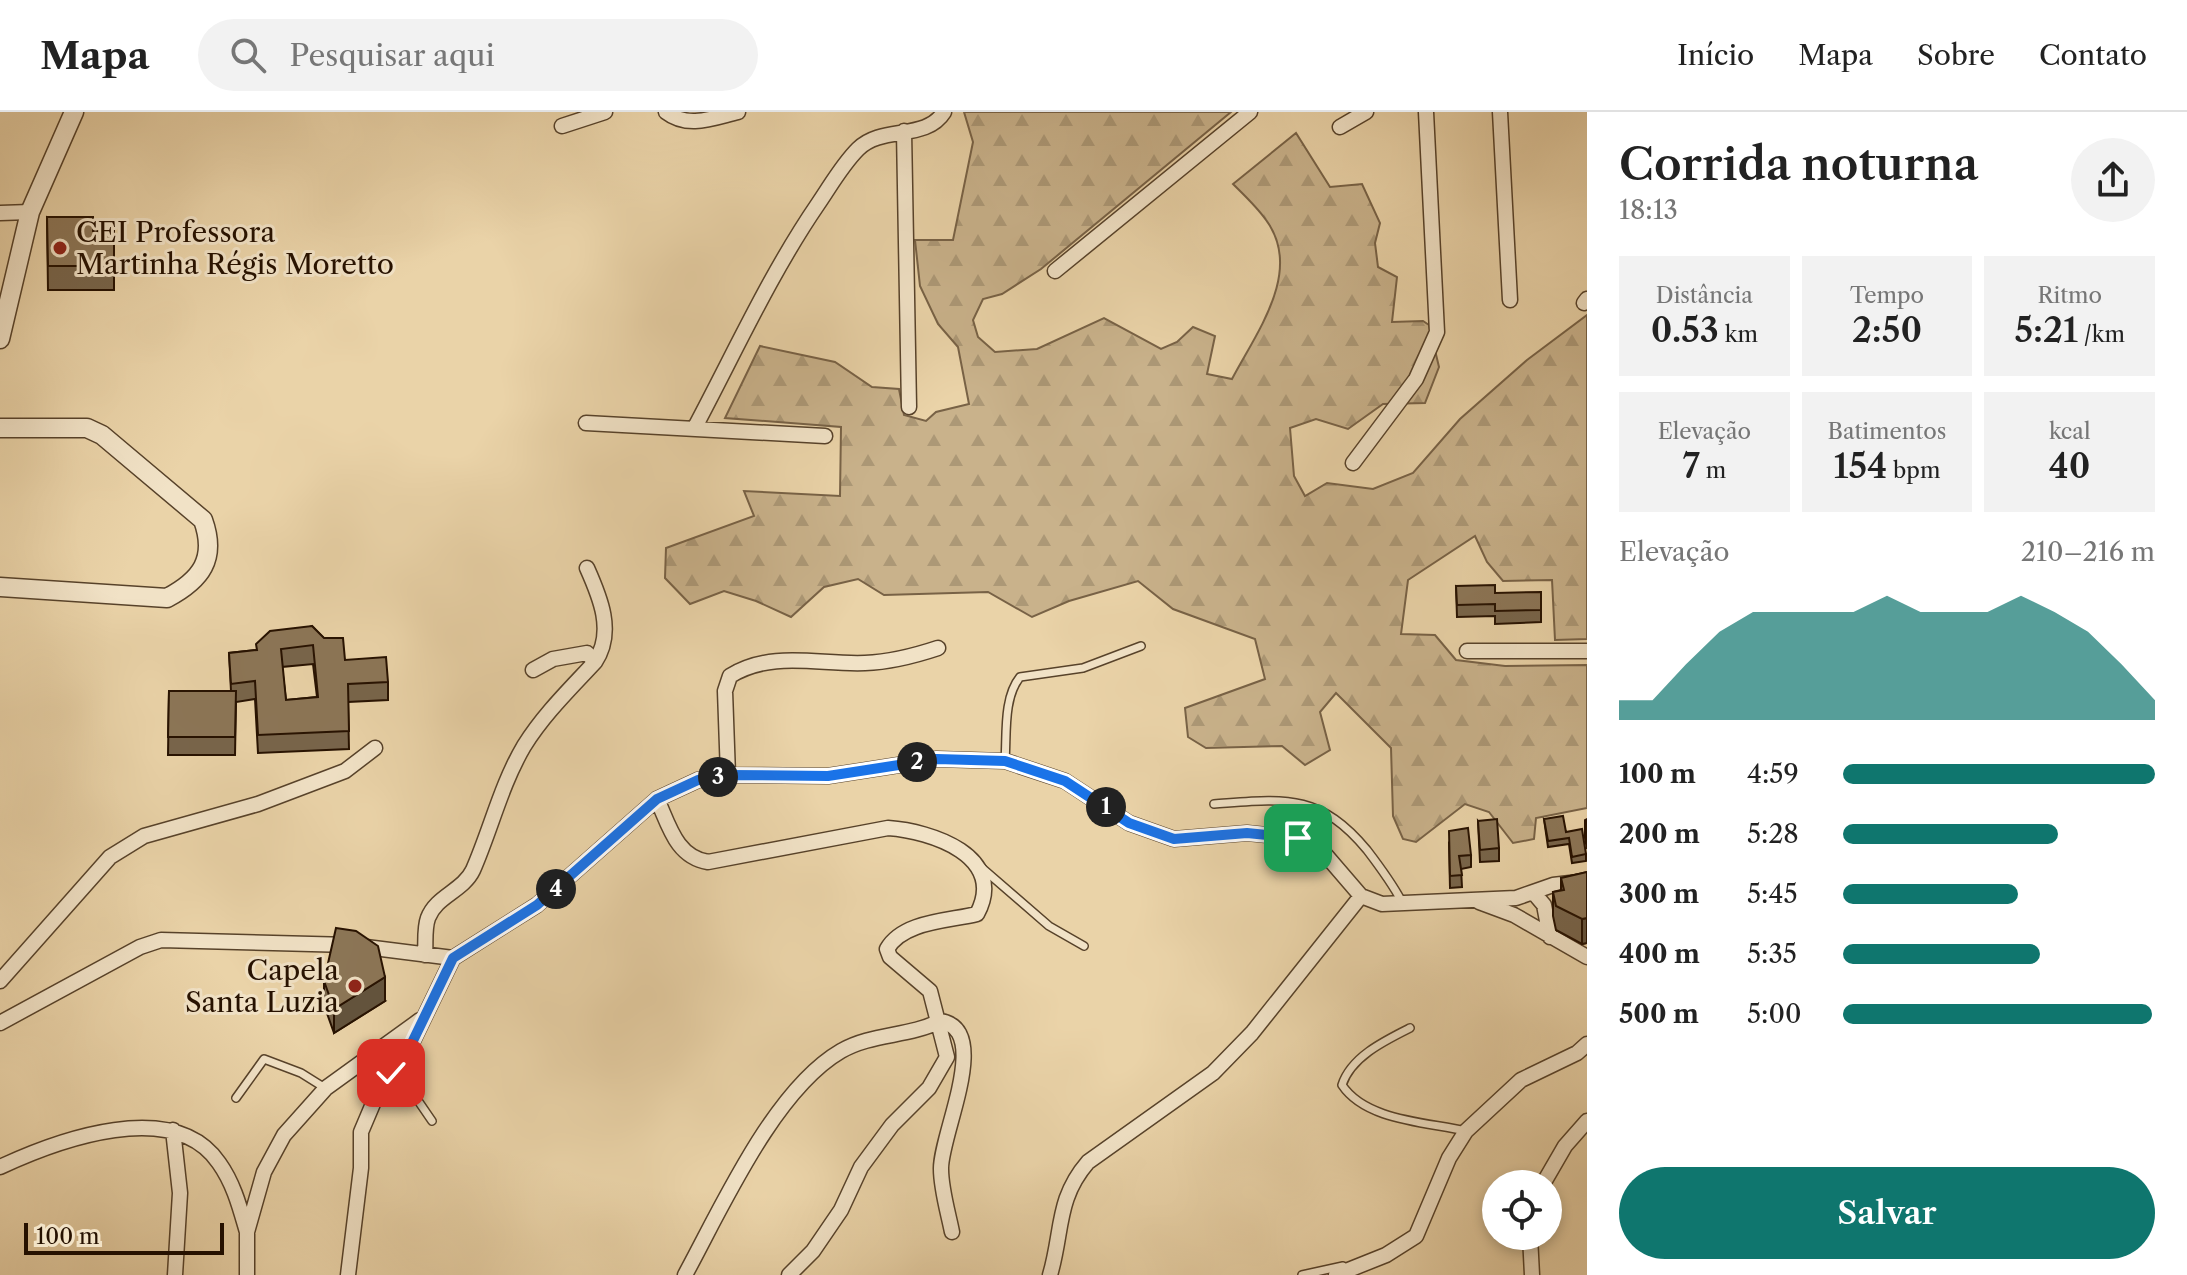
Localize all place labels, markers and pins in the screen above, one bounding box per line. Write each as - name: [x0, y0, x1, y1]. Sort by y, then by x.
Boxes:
- place label: CEI Professora Martinha Régis Moretto: [76, 215, 394, 281]
- marker: CEI Professora Martinha Régis Moretto: [51, 239, 69, 257]
- pin: 2: [897, 742, 937, 782]
- pin: 3: [698, 757, 738, 797]
- pin: 1: [1086, 787, 1126, 827]
- pin: [1264, 804, 1332, 872]
- pin: 4: [536, 869, 576, 909]
- place label: Capela Santa Luzia: [185, 953, 339, 1019]
- marker: Capela Santa Luzia: [346, 977, 364, 995]
- pin: [357, 1039, 425, 1107]

